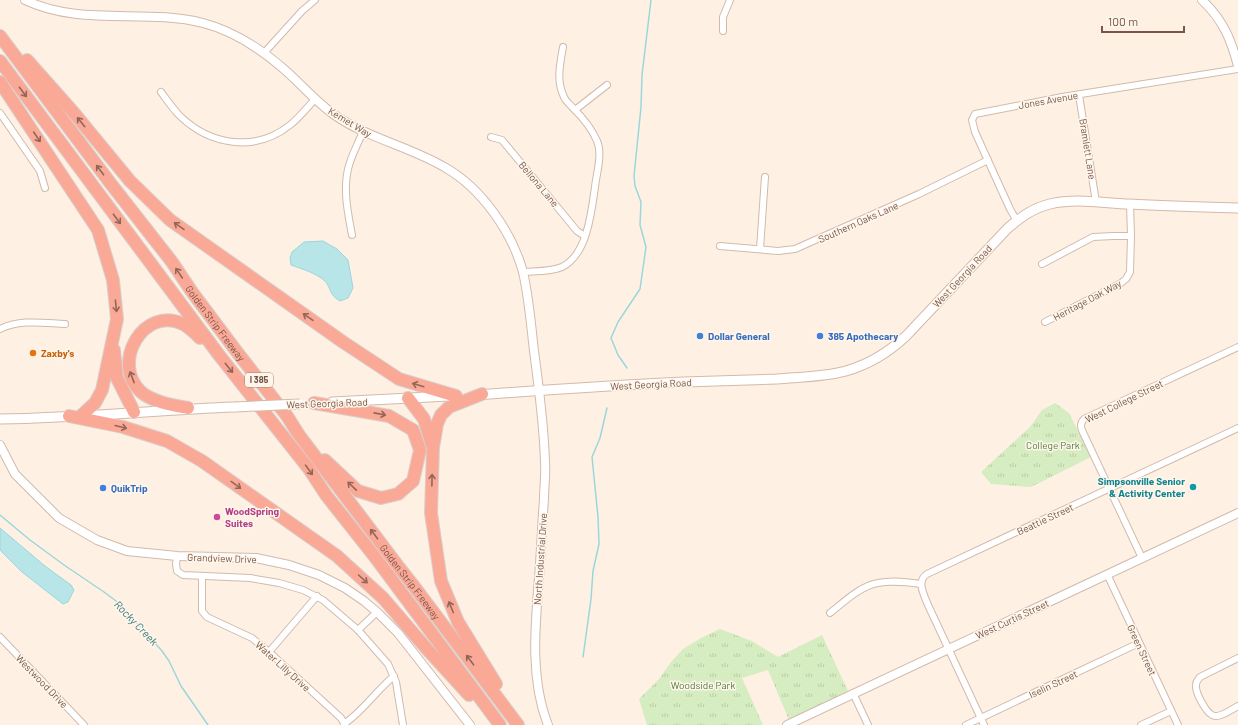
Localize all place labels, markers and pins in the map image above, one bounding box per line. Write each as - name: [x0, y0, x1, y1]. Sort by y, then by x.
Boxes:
- place label: Dollar General: [708, 330, 770, 342]
- place label: 385 Apothecary: [828, 330, 898, 342]
- marker: Dollar General: [695, 331, 705, 341]
- marker: 385 Apothecary: [815, 331, 825, 341]
- place label: Zaxby's: [41, 347, 74, 359]
- marker: Zaxby's: [28, 348, 38, 358]
- place label: Simpsonville Senior & Activity Center: [1098, 475, 1185, 499]
- place label: QuikTrip: [111, 482, 148, 494]
- marker: Simpsonville Senior & Activity Center: [1188, 482, 1198, 492]
- marker: QuikTrip: [98, 483, 108, 493]
- place label: WoodSpring Suites: [225, 505, 279, 529]
- marker: WoodSpring Suites: [212, 512, 222, 522]

